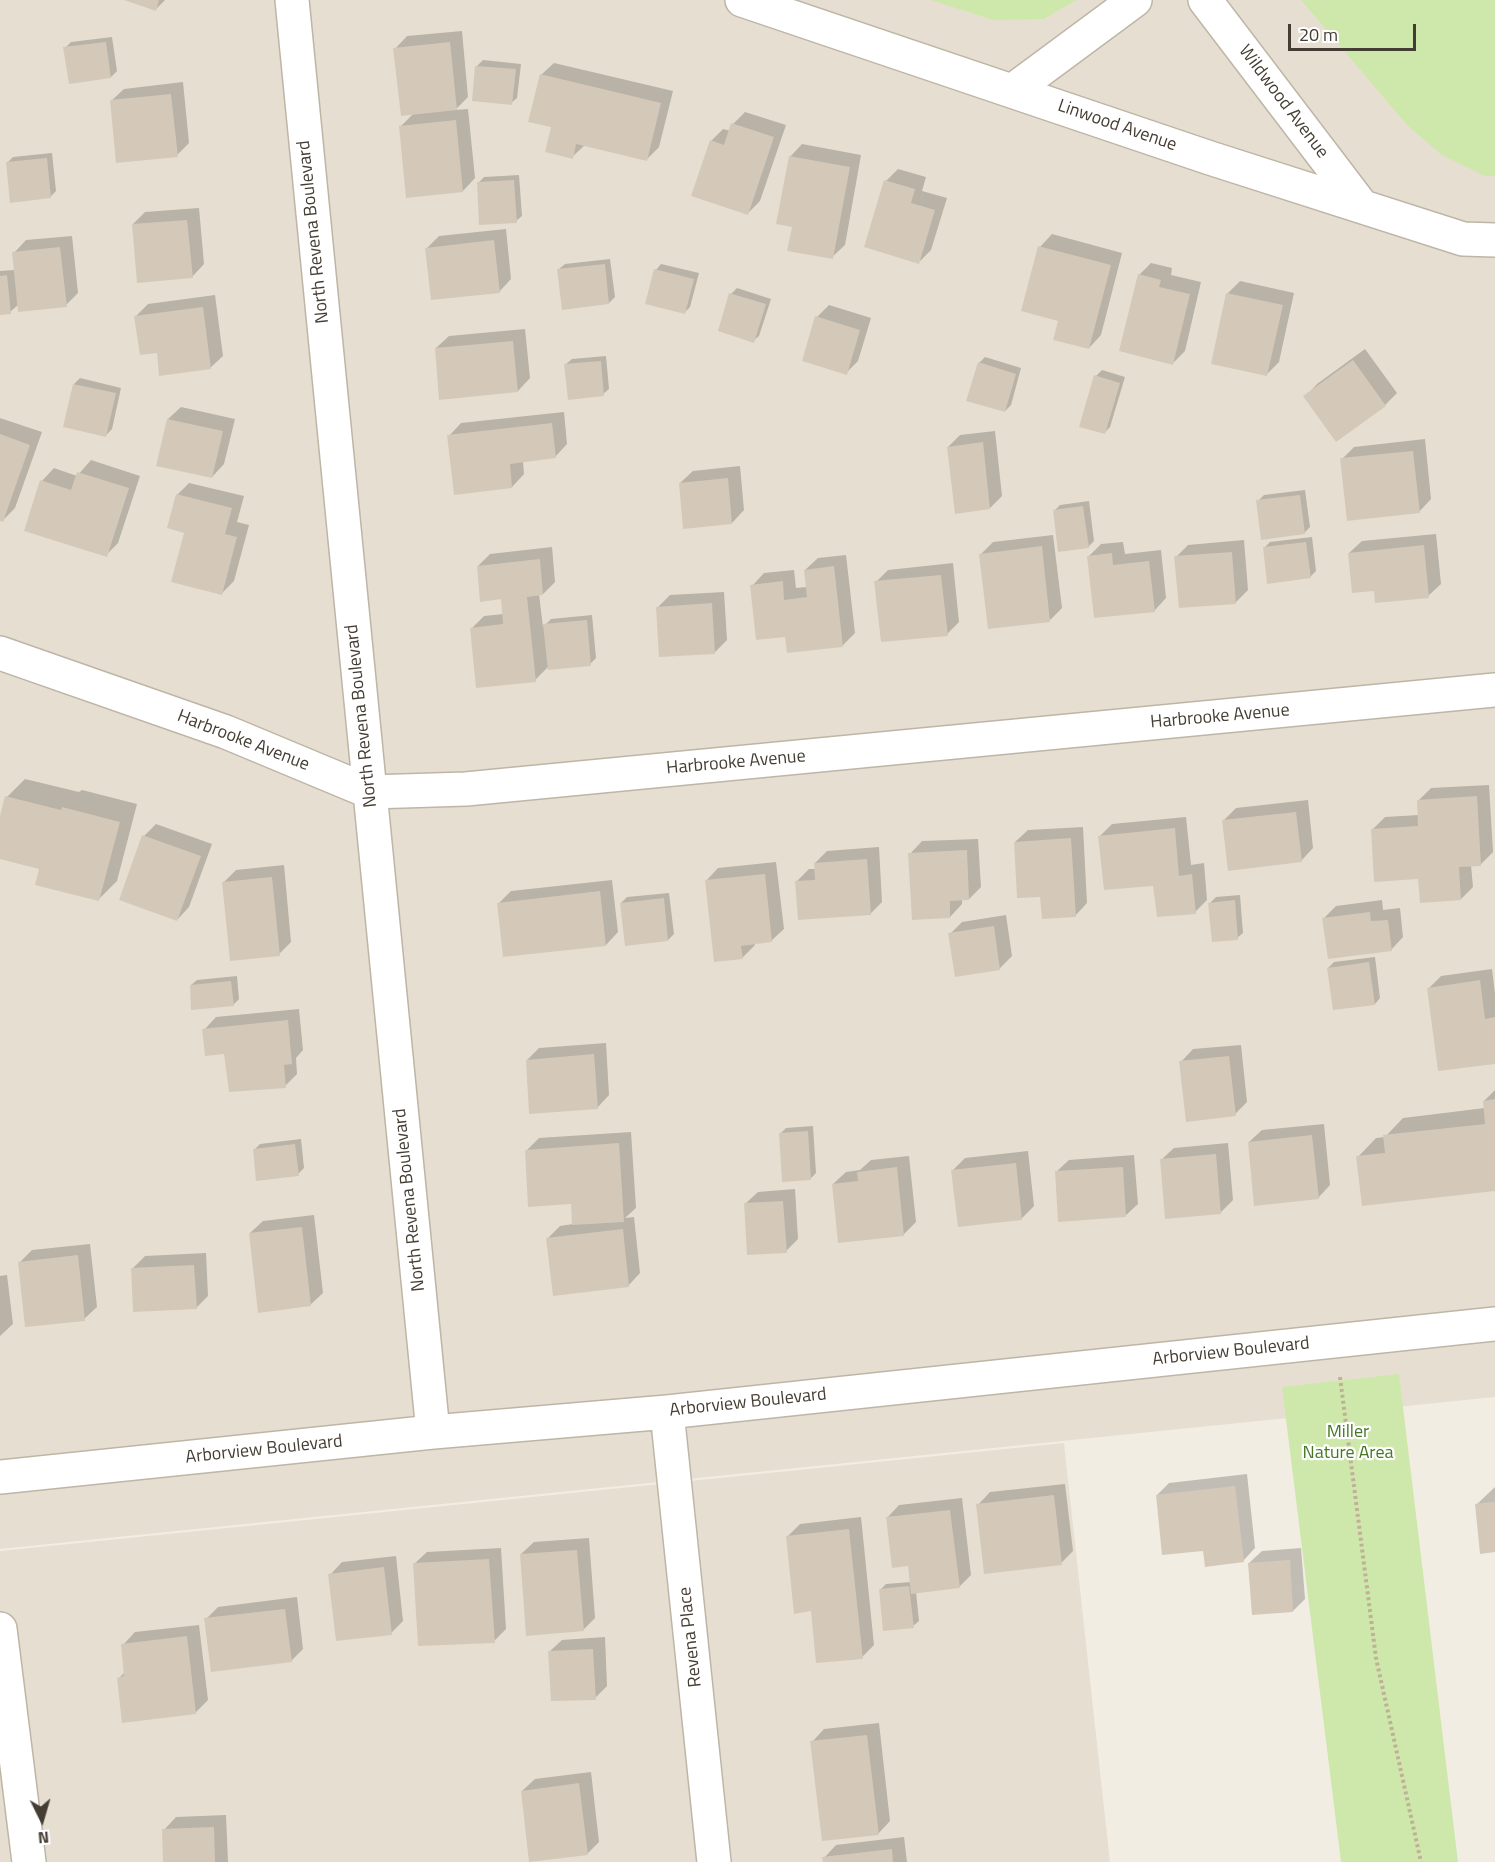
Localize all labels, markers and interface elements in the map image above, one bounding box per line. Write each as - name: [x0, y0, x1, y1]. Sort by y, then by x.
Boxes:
- scale bar: [1291, 12, 1418, 50]
- text: 20 m: [1299, 21, 1338, 48]
- street label: Wildwood Avenue: [1233, 41, 1333, 163]
- street label: Linwood Avenue: [1055, 96, 1179, 156]
- street label: North Revena Boulevard: [294, 139, 334, 325]
- street label: North Revena Boulevard: [342, 623, 382, 809]
- street label: Harbrooke Avenue: [1149, 700, 1291, 734]
- street label: Harbrooke Avenue: [174, 706, 312, 776]
- street label: Harbrooke Avenue: [665, 746, 807, 780]
- street label: North Revena Boulevard: [390, 1107, 430, 1293]
- street label: Arborview Boulevard: [1151, 1333, 1311, 1371]
- street label: Arborview Boulevard: [668, 1384, 828, 1422]
- park label: Miller Nature Area: [1302, 1422, 1394, 1464]
- street label: Arborview Boulevard: [184, 1431, 344, 1469]
- street label: Revena Place: [675, 1586, 707, 1688]
- north arrow: [12, 1790, 72, 1850]
- text: N: [37, 1825, 50, 1850]

